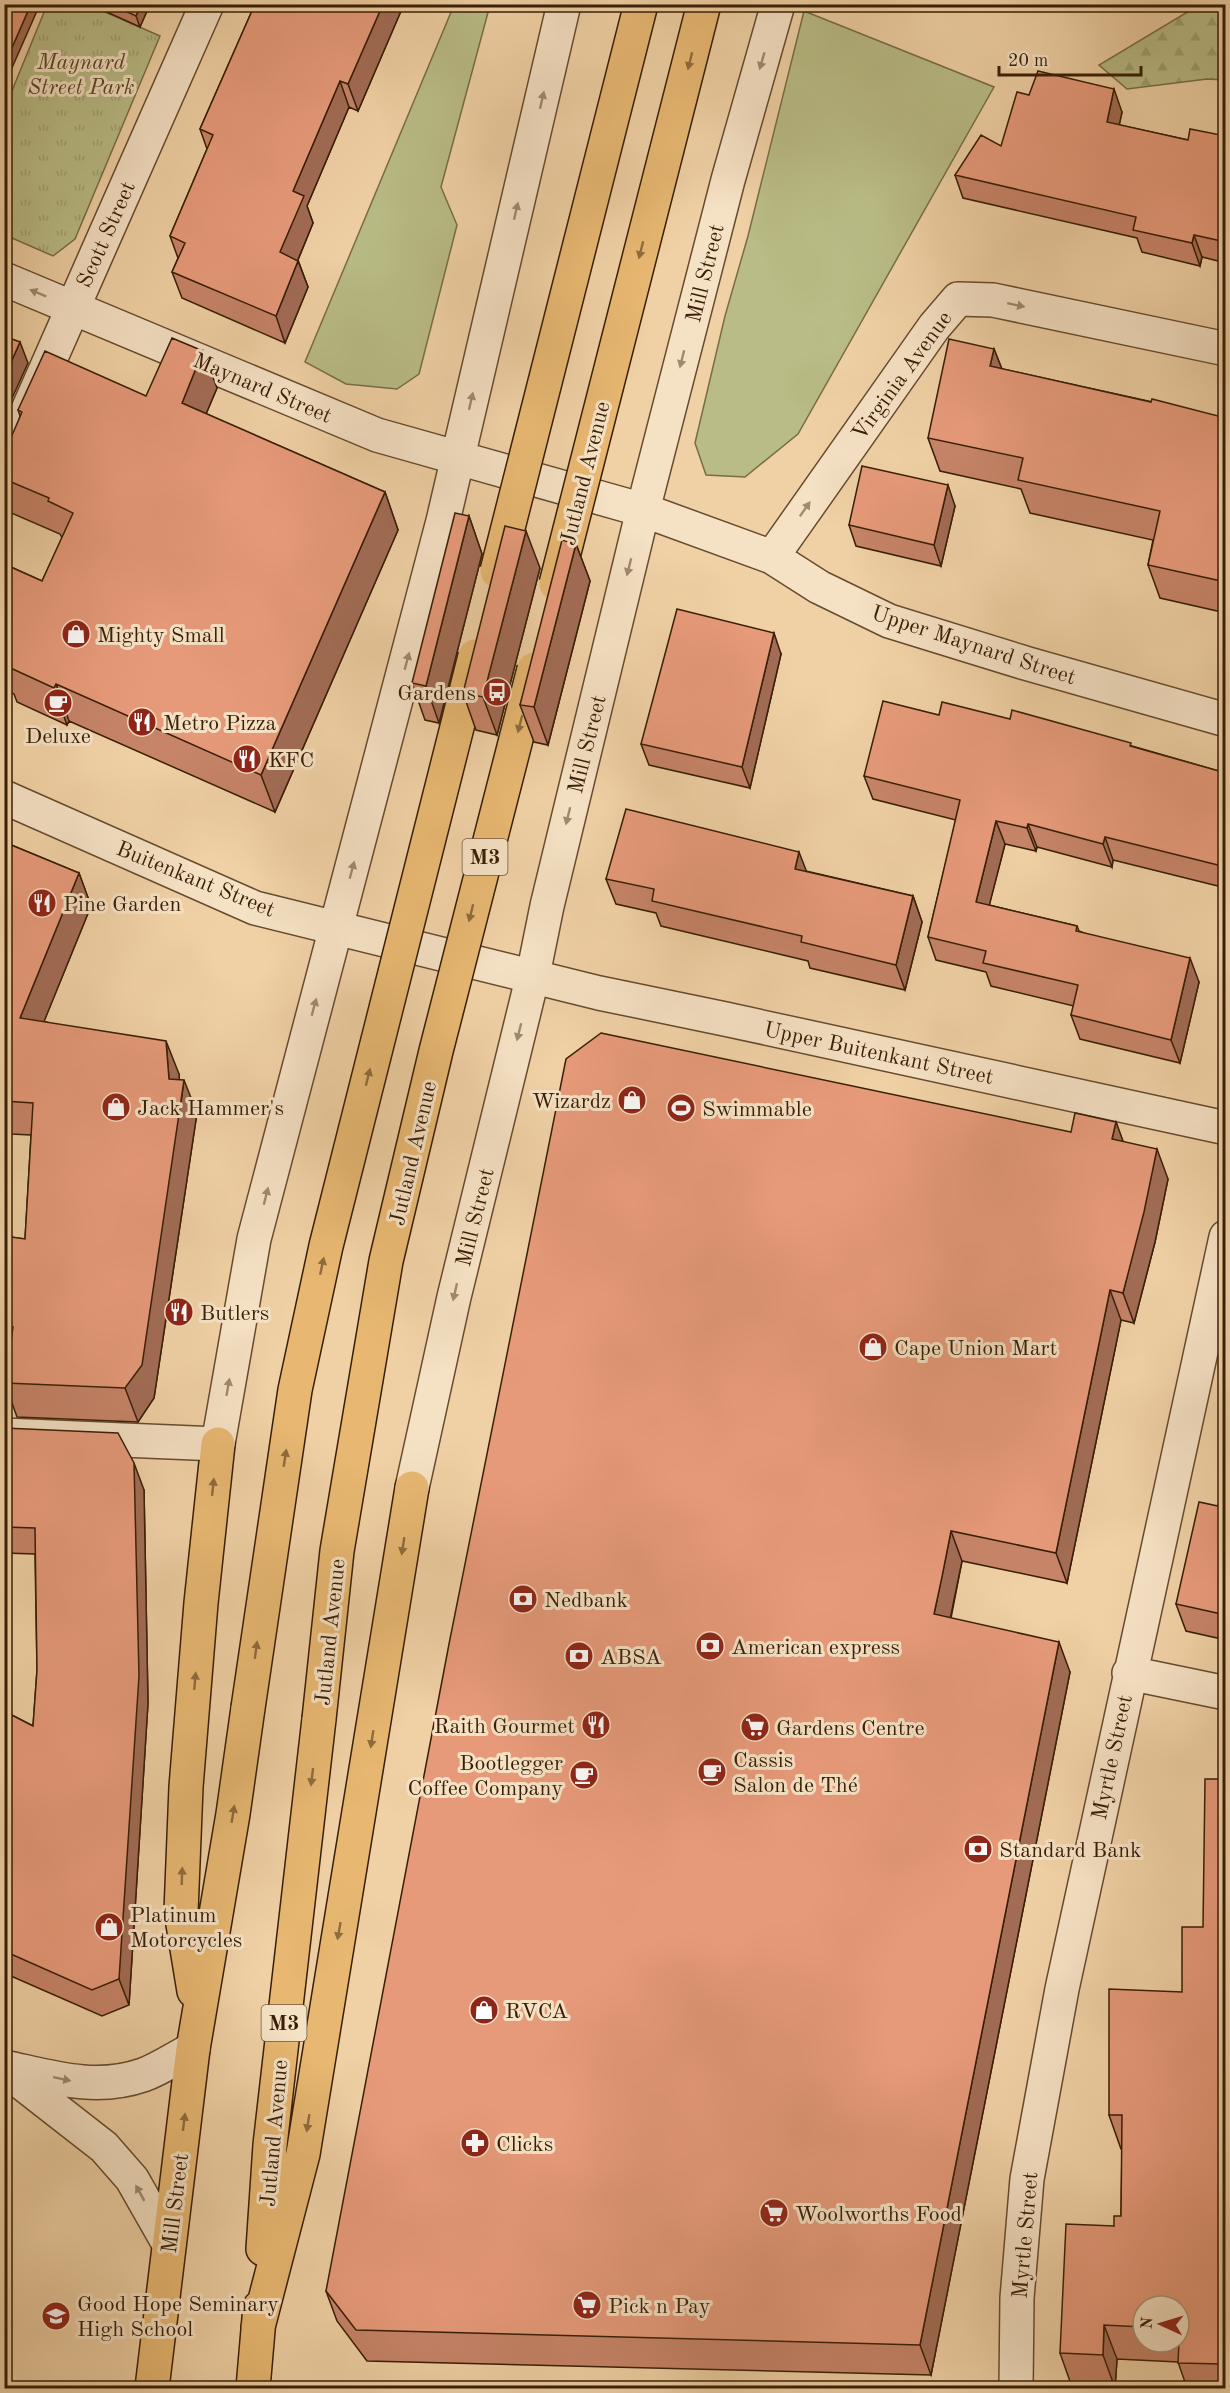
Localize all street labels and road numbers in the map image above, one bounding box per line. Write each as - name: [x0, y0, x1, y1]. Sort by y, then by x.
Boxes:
- street label: Scott Street: [74, 178, 140, 291]
- street label: Mill Street: [683, 222, 729, 325]
- street label: Virginia Avenue: [849, 308, 957, 445]
- street label: Maynard Street: [190, 350, 335, 428]
- street label: Jutland Avenue: [557, 399, 614, 548]
- street label: Upper Maynard Street: [868, 602, 1078, 689]
- street label: Mill Street: [565, 693, 611, 796]
- street label: Buitenkant Street: [113, 838, 278, 922]
- road number: M3: [462, 839, 508, 875]
- street label: Upper Buitenkant Street: [762, 1019, 995, 1089]
- street label: Jutland Avenue: [387, 1079, 441, 1228]
- street label: Mill Street: [453, 1166, 499, 1269]
- street label: Jutland Avenue: [312, 1558, 350, 1707]
- street label: Myrtle Street: [1089, 1693, 1137, 1822]
- road number: M3: [262, 2005, 306, 2041]
- street label: Jutland Avenue: [258, 2059, 292, 2208]
- street label: Mill Street: [159, 2152, 193, 2255]
- street label: Myrtle Street: [1009, 2171, 1042, 2300]

